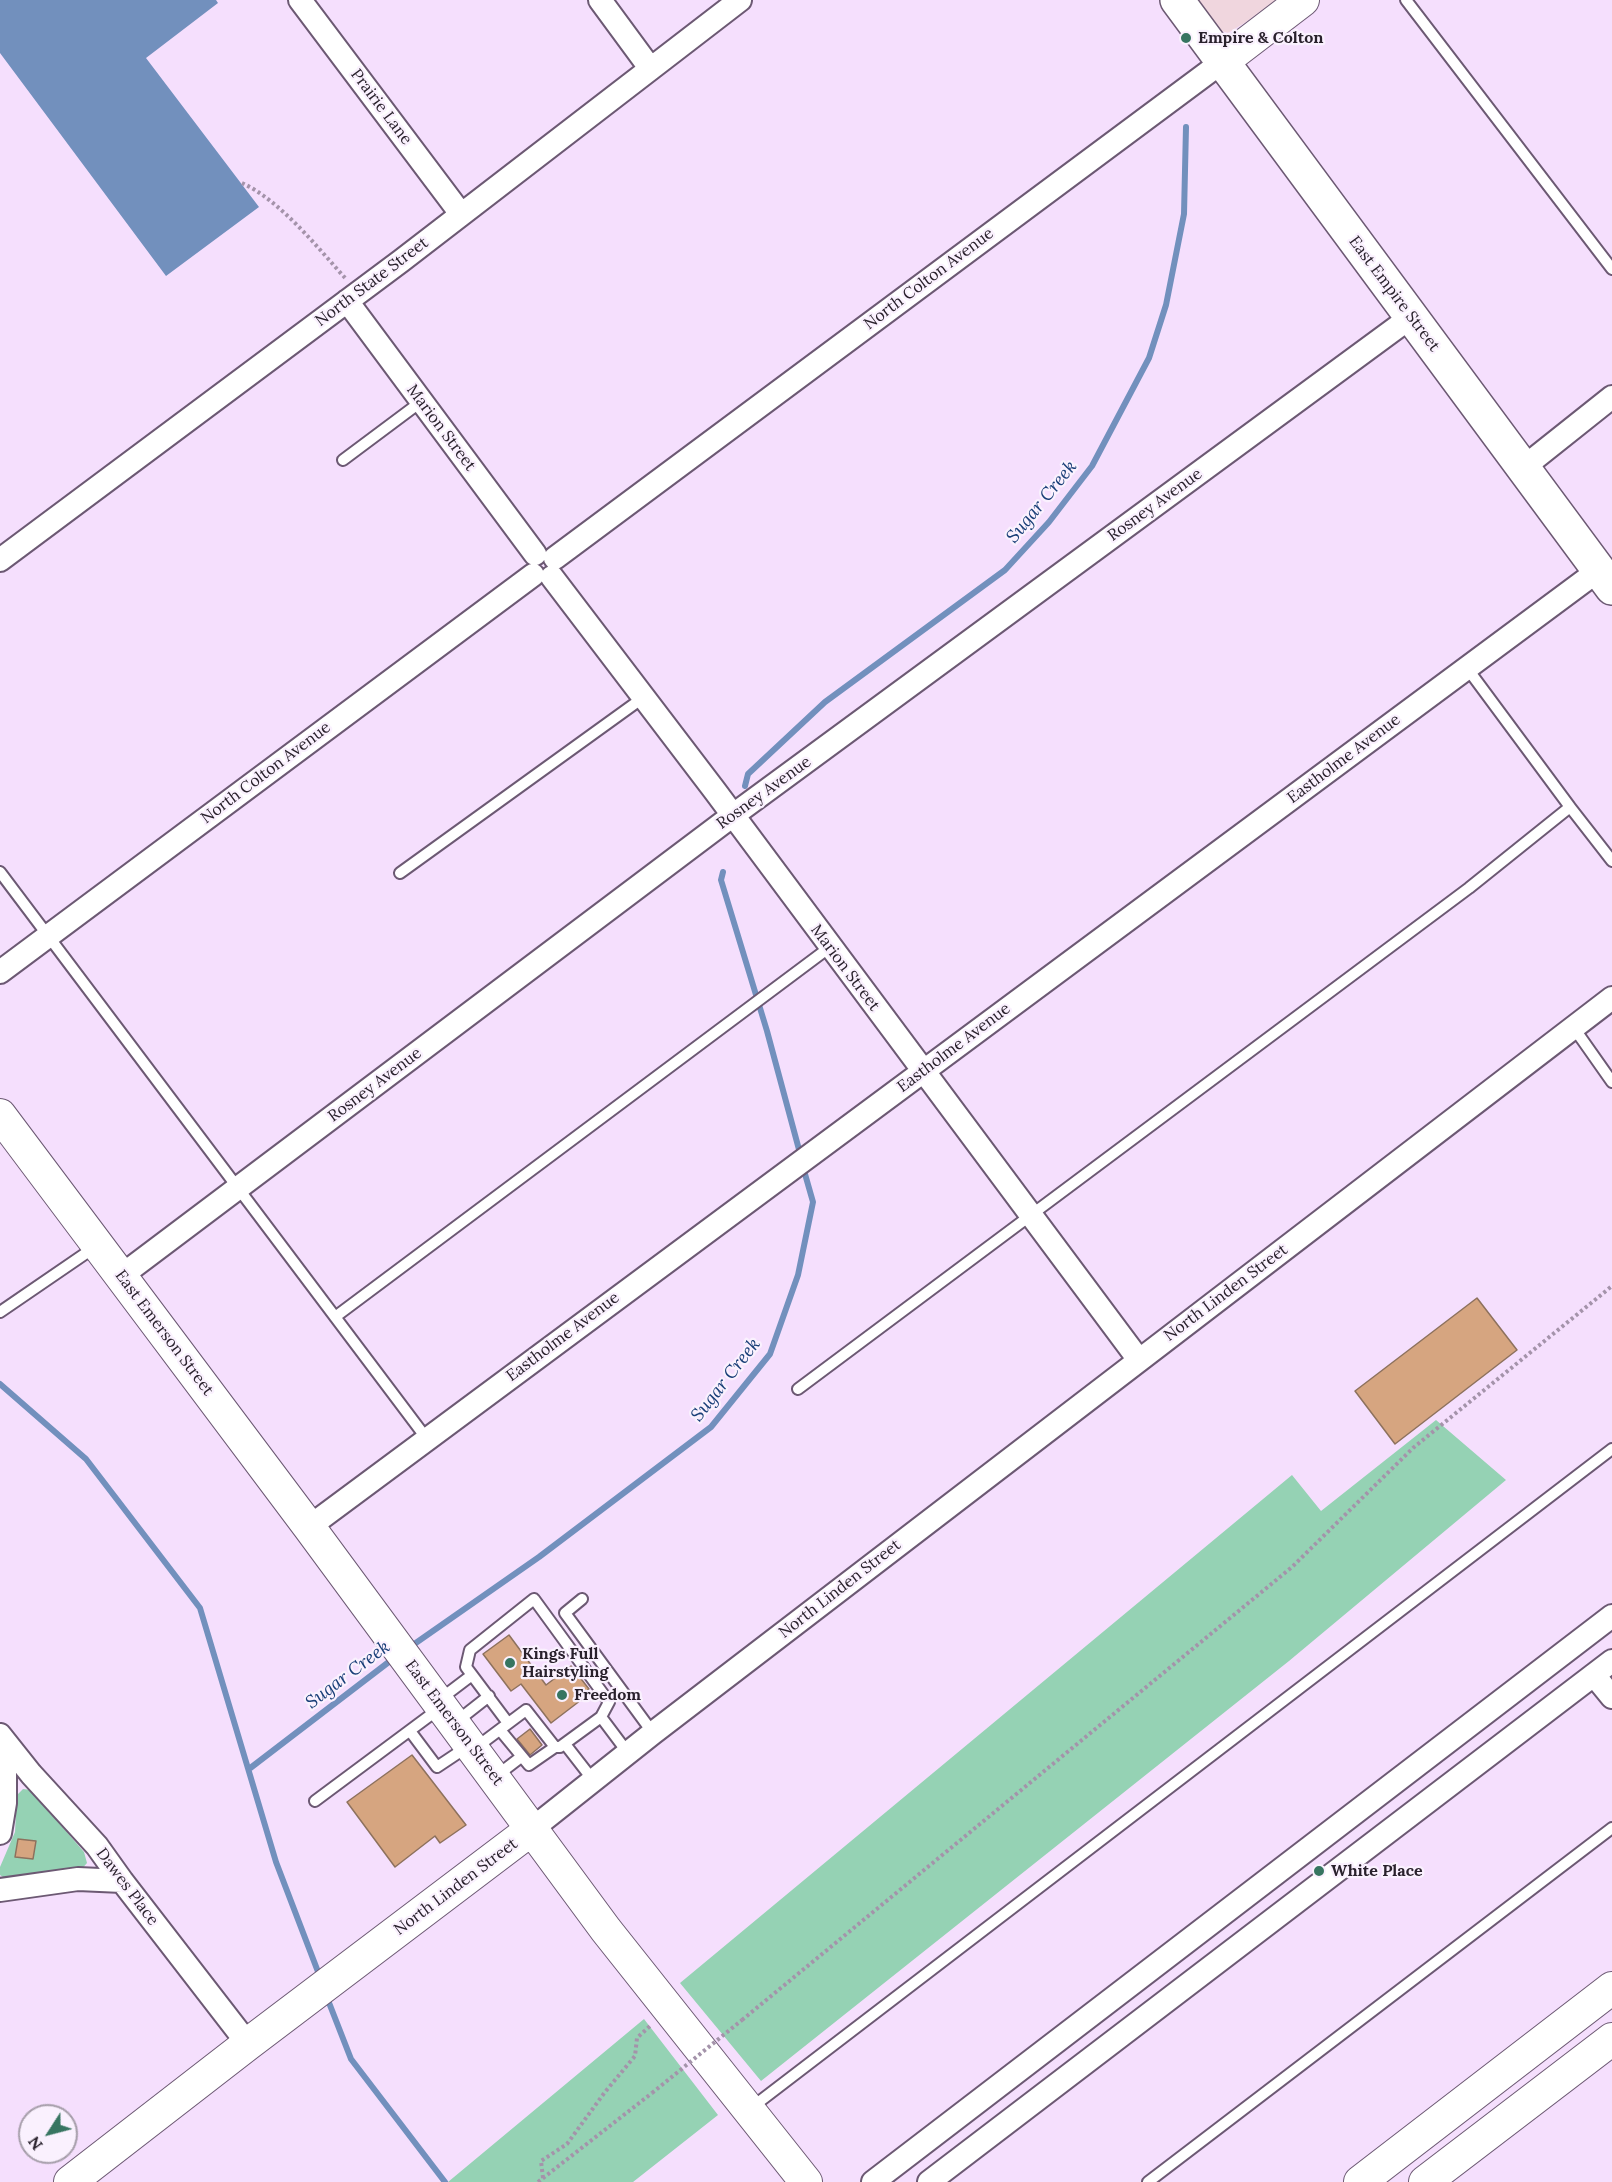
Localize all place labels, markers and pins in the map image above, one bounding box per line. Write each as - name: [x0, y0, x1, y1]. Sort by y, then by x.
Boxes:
- place label: Empire & Colton: [1198, 28, 1324, 48]
- marker: Empire & Colton: [1179, 31, 1193, 45]
- place label: Kings Full Hairstyling: [522, 1644, 608, 1682]
- marker: Kings Full Hairstyling: [503, 1656, 517, 1670]
- place label: Freedom: [574, 1685, 641, 1705]
- marker: Freedom: [555, 1688, 569, 1702]
- place label: White Place: [1331, 1861, 1423, 1881]
- marker: White Place: [1312, 1864, 1326, 1878]

